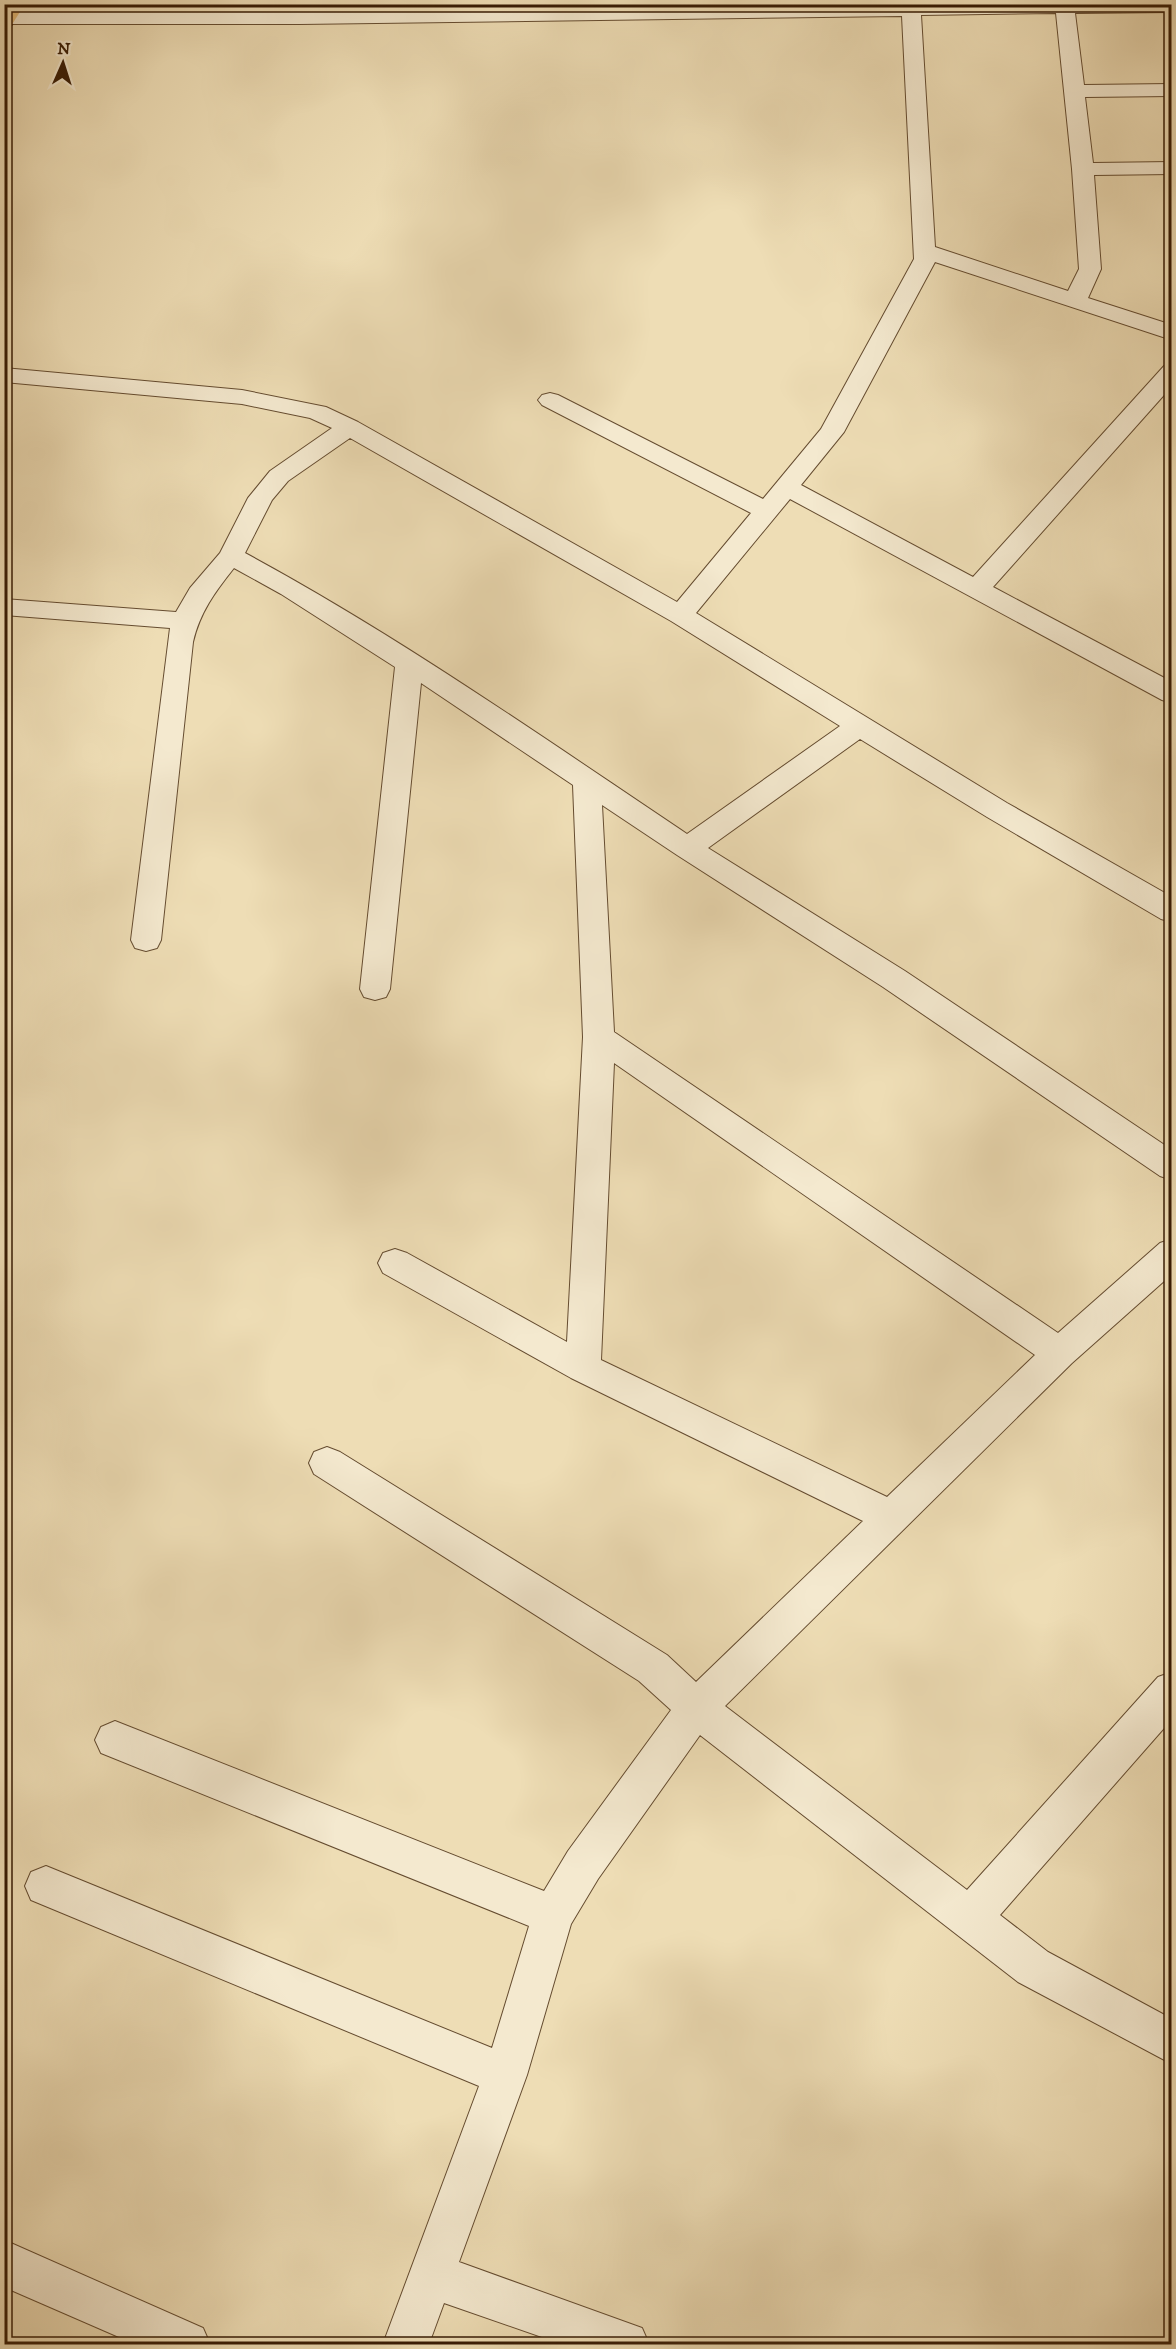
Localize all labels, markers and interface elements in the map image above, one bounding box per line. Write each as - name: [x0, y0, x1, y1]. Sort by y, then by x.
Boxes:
- north arrow: [33, 33, 93, 93]
- text: N: [57, 39, 71, 59]

